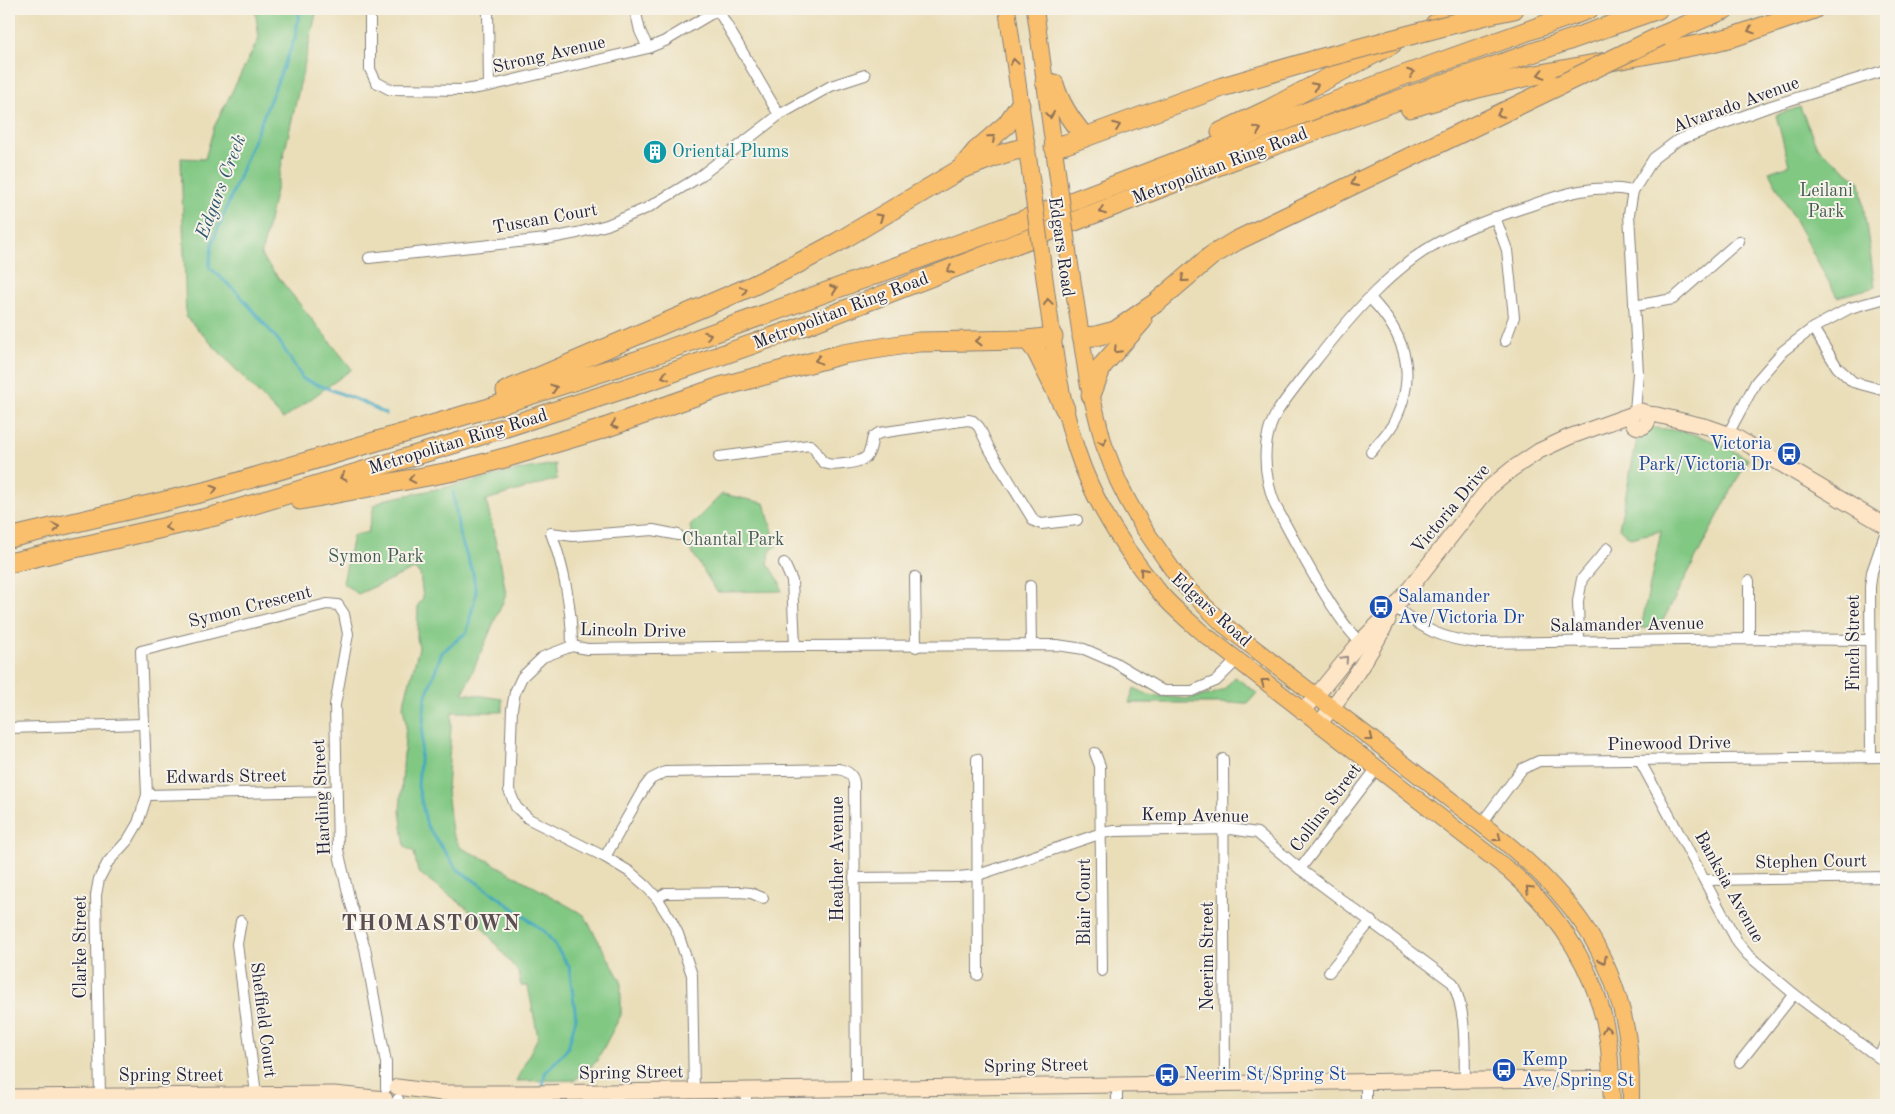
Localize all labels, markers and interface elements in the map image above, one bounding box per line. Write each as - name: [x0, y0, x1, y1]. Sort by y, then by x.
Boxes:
- one-way arrow: [1747, 25, 1756, 35]
- street label: Strong Avenue: [491, 33, 607, 77]
- one-way arrow: [1009, 57, 1020, 65]
- one-way arrow: [1536, 68, 1545, 79]
- one-way arrow: [1406, 69, 1414, 79]
- street label: Alvarado Avenue: [1670, 74, 1802, 136]
- one-way arrow: [1310, 82, 1319, 92]
- one-way arrow: [1497, 108, 1506, 118]
- one-way arrow: [1044, 110, 1054, 119]
- one-way arrow: [1112, 121, 1120, 131]
- street label: Metropolitan Ring Road: [1130, 124, 1310, 208]
- one-way arrow: [1254, 126, 1262, 136]
- water label: Edgars Creek: [193, 132, 251, 243]
- one-way arrow: [986, 135, 995, 144]
- building icon: Oriental Plums: [642, 139, 668, 165]
- place label: Oriental Plums: [672, 143, 789, 161]
- one-way arrow: [1350, 177, 1359, 187]
- park label: Leilani Park: [1799, 182, 1853, 221]
- street label: Edgars Road: [1045, 196, 1077, 298]
- street label: Tuscan Court: [491, 201, 599, 237]
- one-way arrow: [1098, 205, 1107, 215]
- one-way arrow: [874, 213, 883, 223]
- one-way arrow: [947, 264, 955, 274]
- street label: Metropolitan Ring Road: [751, 269, 931, 353]
- one-way arrow: [1181, 274, 1190, 283]
- one-way arrow: [739, 285, 748, 296]
- one-way arrow: [829, 285, 838, 295]
- one-way arrow: [1043, 298, 1054, 306]
- one-way arrow: [703, 331, 712, 341]
- one-way arrow: [975, 336, 982, 346]
- one-way arrow: [1114, 344, 1123, 353]
- one-way arrow: [814, 354, 823, 365]
- one-way arrow: [661, 370, 670, 380]
- one-way arrow: [550, 383, 558, 393]
- street label: Metropolitan Ring Road: [366, 406, 550, 478]
- one-way arrow: [610, 419, 618, 429]
- place label: Victoria Park/Victoria Dr: [1638, 435, 1773, 474]
- one-way arrow: [1098, 438, 1108, 446]
- bus stop icon: Victoria Park/Victoria Dr: [1776, 441, 1802, 467]
- street label: Victoria Drive: [1409, 461, 1493, 557]
- one-way arrow: [339, 471, 348, 482]
- one-way arrow: [408, 473, 416, 483]
- one-way arrow: [210, 484, 218, 494]
- one-way arrow: [163, 521, 172, 532]
- one-way arrow: [52, 522, 61, 533]
- park label: Chantal Park: [682, 531, 784, 549]
- park label: Symon Park: [328, 548, 424, 566]
- one-way arrow: [1141, 568, 1149, 577]
- street label: Edgars Road: [1168, 570, 1254, 650]
- street label: Symon Crescent: [187, 583, 313, 631]
- place label: Salamander Ave/Victoria Dr: [1398, 588, 1525, 627]
- bus stop icon: Salamander Ave/Victoria Dr: [1368, 594, 1394, 620]
- street label: Finch Street: [1845, 594, 1863, 692]
- street label: Salamander Avenue: [1550, 615, 1704, 635]
- street label: Lincoln Drive: [580, 621, 686, 641]
- one-way arrow: [1340, 655, 1349, 664]
- one-way arrow: [1260, 679, 1270, 688]
- one-way arrow: [1364, 733, 1373, 741]
- street label: Pinewood Drive: [1607, 734, 1731, 754]
- street label: Harding Street: [310, 738, 334, 856]
- street label: Collins Street: [1287, 760, 1365, 856]
- street label: Edwards Street: [165, 767, 287, 787]
- street label: Heather Avenue: [829, 796, 847, 922]
- street label: Kemp Avenue: [1141, 806, 1249, 826]
- street label: Banksia Avenue: [1691, 828, 1767, 946]
- one-way arrow: [1493, 832, 1502, 841]
- street label: Stephen Court: [1755, 852, 1867, 872]
- street label: Blair Court: [1076, 858, 1094, 946]
- one-way arrow: [1526, 886, 1535, 895]
- street label: Clarke Street: [72, 895, 90, 999]
- street label: Neerim Street: [1199, 901, 1217, 1011]
- district label: THOMASTOWN: [341, 913, 521, 935]
- one-way arrow: [1597, 955, 1607, 964]
- street label: Sheffield Court: [247, 961, 279, 1079]
- one-way arrow: [1601, 1025, 1612, 1034]
- place label: Kemp Ave/Spring St: [1522, 1051, 1634, 1090]
- street label: Spring Street: [983, 1056, 1089, 1076]
- bus stop icon: Kemp Ave/Spring St: [1491, 1057, 1517, 1083]
- bus stop icon: Neerim St/Spring St: [1154, 1062, 1180, 1088]
- street label: Spring Street: [578, 1063, 684, 1083]
- place label: Neerim St/Spring St: [1184, 1066, 1346, 1084]
- street label: Spring Street: [119, 1067, 223, 1085]

